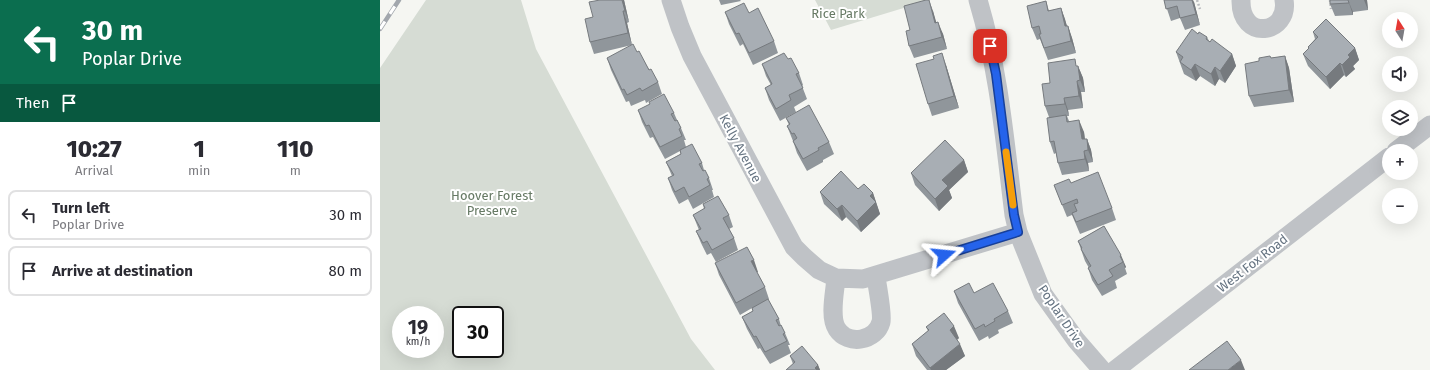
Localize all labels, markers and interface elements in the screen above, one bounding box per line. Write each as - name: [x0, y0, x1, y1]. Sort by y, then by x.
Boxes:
- park label: Rice Park: [811, 6, 865, 21]
- north arrow: [1382, 12, 1418, 48]
- map controls: [1382, 12, 1418, 224]
- text: 30 m: [82, 14, 143, 47]
- icon: left: [16, 16, 68, 68]
- pin: [973, 29, 1007, 63]
- icon: arrive: [979, 35, 1001, 57]
- text: Poplar Drive: [82, 48, 182, 70]
- button: sound: [1382, 56, 1418, 92]
- icon: arrive: [58, 92, 80, 114]
- text: Then: [16, 94, 50, 112]
- button: layers: [1382, 100, 1418, 136]
- street label: Kelly Avenue: [716, 112, 765, 185]
- text: 10:27: [66, 135, 122, 163]
- text: 1: [194, 135, 205, 163]
- text: 110: [277, 135, 314, 163]
- button: +: [1382, 144, 1418, 180]
- text: Arrival: [75, 163, 113, 178]
- text: min: [188, 163, 211, 178]
- text: m: [290, 163, 301, 178]
- park label: Hoover Forest Preserve: [451, 188, 533, 218]
- button: −: [1382, 188, 1418, 224]
- text: Turn left: [52, 199, 110, 217]
- icon: left: [18, 204, 40, 226]
- text: 30 m: [329, 206, 362, 224]
- text: Poplar Drive: [52, 217, 124, 232]
- street label: West Fox Road: [1214, 231, 1290, 295]
- position arrow: [923, 234, 965, 276]
- icon: arrive: [18, 260, 40, 282]
- text: Arrive at destination: [52, 262, 193, 280]
- text: 80 m: [329, 262, 362, 280]
- street label: Poplar Drive: [1035, 282, 1088, 350]
- speed limit sign: 30: [452, 306, 504, 358]
- text: 19: [408, 315, 428, 339]
- text: km/h: [406, 336, 430, 348]

